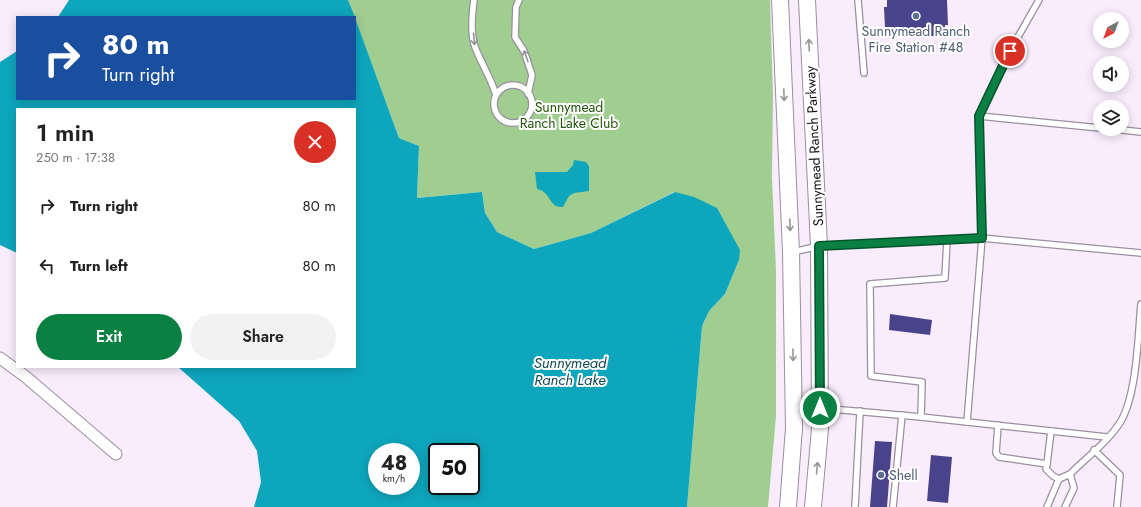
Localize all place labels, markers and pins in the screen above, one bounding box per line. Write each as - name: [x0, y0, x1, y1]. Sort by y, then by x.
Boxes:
- marker: Sunnymead Ranch Fire Station #48: [911, 11, 921, 21]
- place label: Sunnymead Ranch Fire Station #48: [862, 21, 970, 57]
- pin: [993, 34, 1027, 68]
- place label: Shell: [889, 465, 918, 485]
- marker: Shell: [876, 470, 886, 480]

